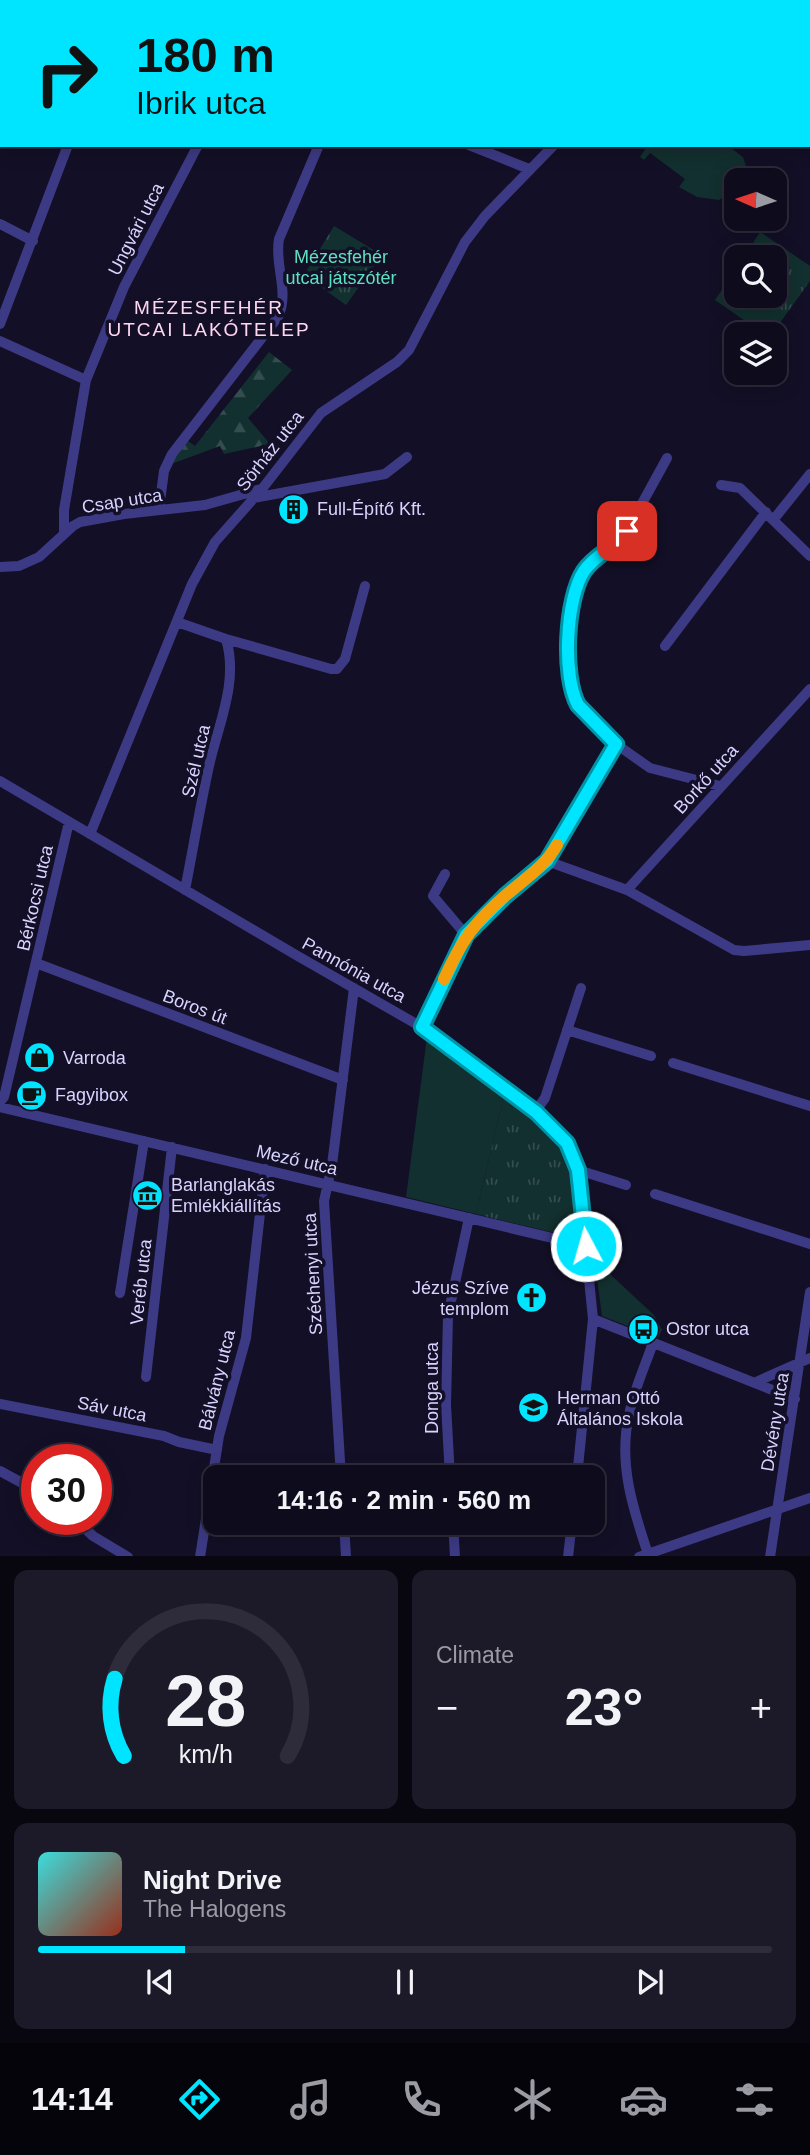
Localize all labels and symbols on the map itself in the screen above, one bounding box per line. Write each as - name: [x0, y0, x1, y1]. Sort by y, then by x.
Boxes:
- north arrow: [724, 168, 788, 231]
- street label: Ungvári utca: [104, 179, 168, 279]
- park label: Mézesfehér utcai játszótér: [285, 247, 397, 288]
- district label: MÉZESFEHÉR UTCAI LAKÓTELEP: [107, 297, 311, 340]
- street label: Sörház utca: [233, 406, 308, 495]
- street label: Csap utca: [80, 485, 165, 517]
- building icon: Full-Építő Kft.: [277, 492, 311, 526]
- place label: Full-Építő Kft.: [317, 499, 426, 519]
- pin: [597, 501, 657, 561]
- street label: Szél utca: [178, 722, 214, 799]
- street label: Borkő utca: [670, 740, 743, 818]
- street label: Bérkocsi utca: [13, 842, 57, 953]
- street label: Pannónia utca: [299, 933, 410, 1007]
- street label: Boros út: [160, 986, 230, 1028]
- shop icon: Varroda: [23, 1041, 57, 1075]
- place label: Varroda: [63, 1048, 127, 1068]
- cafe icon: Fagyibox: [15, 1078, 49, 1112]
- place label: Fagyibox: [55, 1085, 128, 1105]
- street label: Mező utca: [254, 1141, 341, 1179]
- place label: Barlanglakás Emlékkiállítás: [171, 1175, 281, 1216]
- museum icon: Barlanglakás Emlékkiállítás: [131, 1178, 165, 1212]
- position arrow: [549, 1209, 623, 1283]
- street label: Széchenyi utca: [300, 1212, 326, 1335]
- street label: Veréb utca: [127, 1237, 156, 1326]
- place label: Jézus Szíve templom: [412, 1278, 509, 1319]
- church icon: Jézus Szíve templom: [515, 1281, 549, 1315]
- bus stop icon: Ostor utca: [626, 1312, 660, 1346]
- place label: Ostor utca: [666, 1319, 750, 1339]
- street label: Bálvány utca: [195, 1327, 239, 1432]
- street label: Donga utca: [422, 1341, 442, 1434]
- street label: Dévény utca: [757, 1370, 793, 1473]
- place label: Herman Ottó Általános Iskola: [557, 1388, 684, 1429]
- school or university icon: Herman Ottó Általános Iskola: [517, 1391, 551, 1425]
- street label: Sáv utca: [76, 1393, 149, 1426]
- speed limit sign: 30: [21, 1444, 112, 1535]

